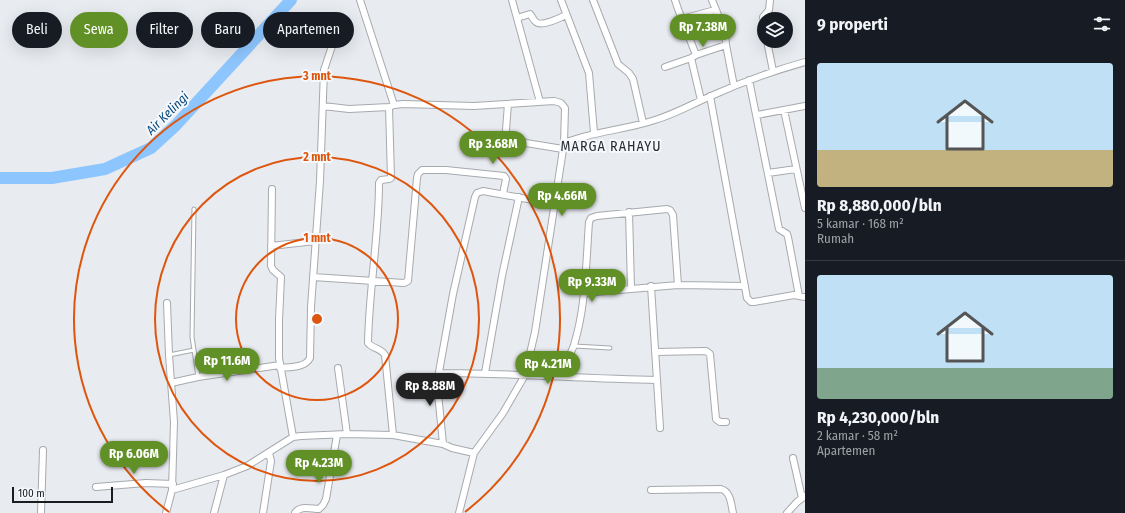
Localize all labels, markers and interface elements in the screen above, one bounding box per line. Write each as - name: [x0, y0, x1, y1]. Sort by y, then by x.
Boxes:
- chip: Beli: [12, 12, 62, 48]
- chip: Sewa: [70, 12, 128, 48]
- chip: Filter: [136, 12, 193, 48]
- chip: Baru: [201, 12, 255, 48]
- chip: Apartemen: [263, 12, 354, 48]
- map controls: [757, 12, 793, 48]
- button: layers: [757, 12, 793, 48]
- icon: filters: [1091, 13, 1113, 35]
- pin: Rp 7.38M: [662, 14, 744, 48]
- text: 9 properti: [817, 14, 888, 35]
- text: Rp 7.38M: [679, 19, 727, 34]
- text: 3 mnt: [302, 69, 332, 83]
- water label: Air Kelingi: [142, 88, 192, 138]
- icon: home: [929, 89, 1001, 161]
- pin: Rp 3.68M: [452, 131, 534, 165]
- text: Rp 3.68M: [468, 136, 518, 151]
- district label: MARGA RAHAYU: [561, 138, 661, 155]
- text: 2 mnt: [302, 150, 332, 164]
- pin: Rp 4.66M: [521, 183, 603, 217]
- text: Rp 4.66M: [537, 188, 587, 203]
- text: Rp 8,880,000/bln: [817, 195, 942, 216]
- text: 5 kamar · 168 m²: [817, 216, 904, 231]
- text: 1 mnt: [303, 231, 331, 245]
- text: Rumah: [817, 231, 854, 246]
- pin: Rp 9.33M: [551, 269, 633, 303]
- text: Rp 9.33M: [568, 274, 616, 289]
- icon: home: [929, 301, 1001, 373]
- centre of rings: [310, 312, 324, 326]
- pin: Rp 11.6M: [186, 348, 268, 382]
- pin: Rp 4.21M: [507, 351, 589, 385]
- text: Rp 11.6M: [204, 353, 250, 368]
- text: Rp 4.21M: [524, 356, 572, 371]
- pin: Rp 8.88M: [389, 373, 471, 407]
- text: Rp 8.88M: [405, 378, 455, 393]
- text: Rp 4,230,000/bln: [817, 407, 939, 428]
- text: 2 kamar · 58 m²: [817, 428, 898, 443]
- pin: Rp 6.06M: [93, 441, 175, 475]
- text: Apartemen: [817, 443, 875, 458]
- text: Rp 6.06M: [109, 446, 159, 461]
- pin: Rp 4.23M: [278, 450, 360, 484]
- text: Rp 4.23M: [295, 455, 343, 470]
- scale bar: [12, 485, 113, 504]
- text: 100 m: [18, 487, 45, 500]

